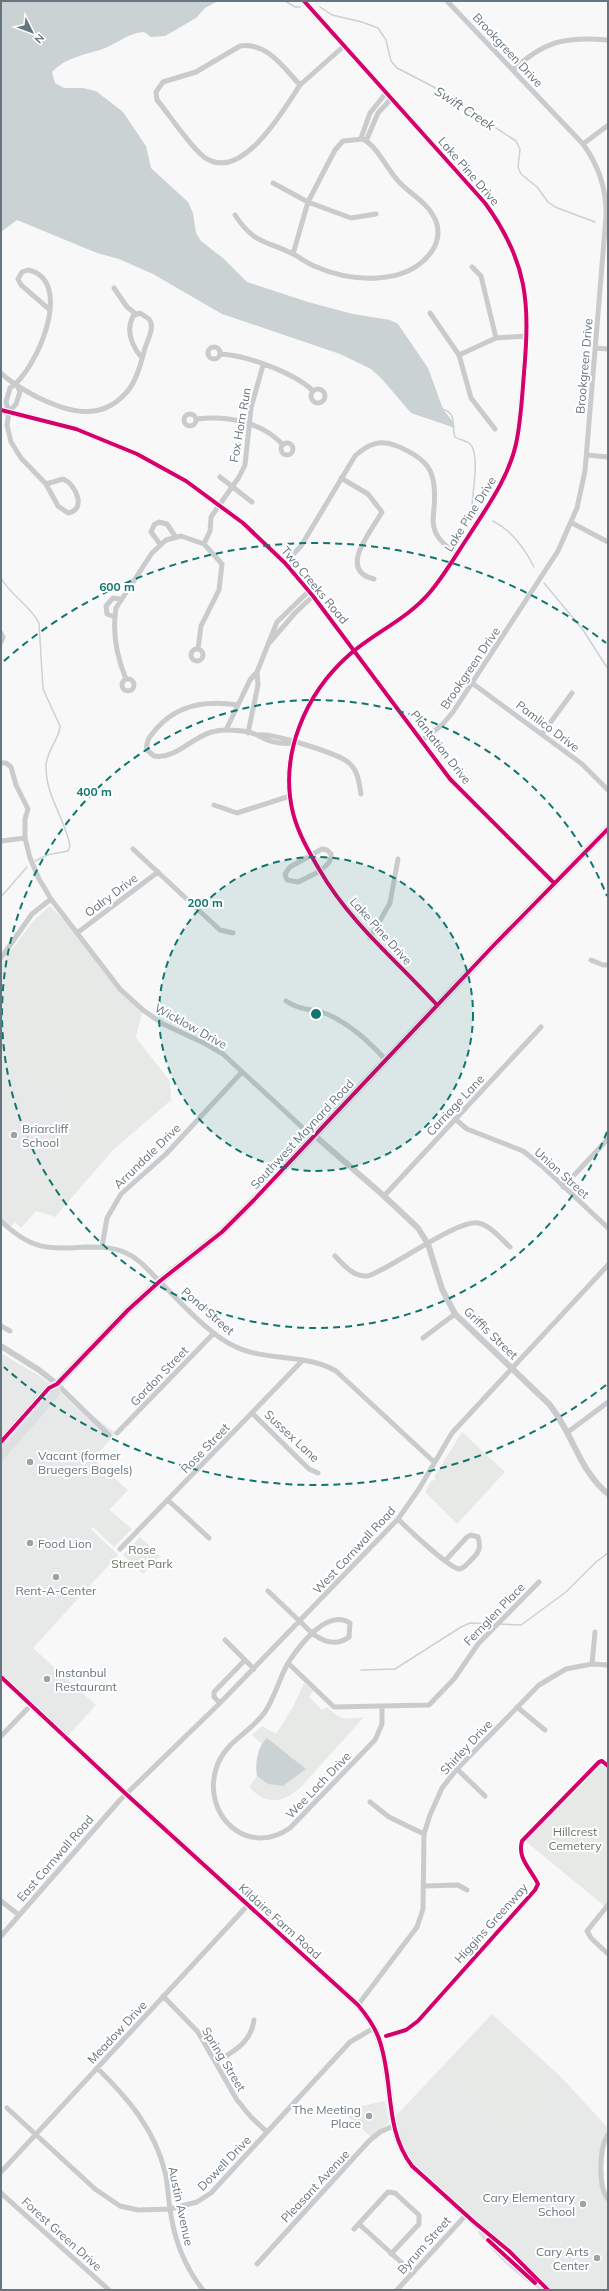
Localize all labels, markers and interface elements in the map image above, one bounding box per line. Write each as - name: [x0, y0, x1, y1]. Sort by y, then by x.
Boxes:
- street label: Brookgreen Drive: [470, 10, 546, 90]
- north arrow: [12, 12, 52, 52]
- text: N: [31, 31, 47, 46]
- water label: Swift Creek: [432, 83, 498, 134]
- street label: Lake Pine Drive: [435, 134, 503, 208]
- street label: Brookgreen Drive: [572, 318, 596, 414]
- street label: Fox Horn Run: [226, 386, 254, 464]
- street label: Lake Pine Drive: [441, 474, 499, 554]
- street label: Two Creeks Road: [278, 543, 352, 627]
- text: 600 m: [99, 579, 135, 594]
- street label: Brookgreen Drive: [437, 624, 503, 712]
- street label: Pamlico Drive: [513, 697, 583, 755]
- street label: Plantation Drive: [408, 707, 474, 787]
- text: 400 m: [76, 784, 112, 799]
- street label: Oalry Drive: [82, 870, 140, 920]
- street label: Lake Pine Drive: [347, 894, 415, 968]
- text: 200 m: [187, 895, 223, 910]
- street label: Wicklow Drive: [152, 1000, 230, 1052]
- centre of rings: [309, 1007, 323, 1021]
- street label: Carriage Lane: [423, 1071, 487, 1139]
- street label: Southwest Maynard Road: [247, 1076, 357, 1192]
- street label: Arrundale Drive: [110, 1120, 184, 1192]
- place label: Briarcliff School: [22, 1121, 69, 1150]
- marker: Briarcliff School: [9, 1130, 19, 1140]
- street label: Union Street: [531, 1144, 593, 1202]
- street label: Pond Street: [179, 1284, 237, 1338]
- street label: Griffis Street: [461, 1304, 521, 1362]
- street label: Gordon Street: [127, 1343, 191, 1409]
- street label: Sussex Lane: [261, 1407, 323, 1465]
- street label: Rose Street: [177, 1420, 233, 1476]
- place label: Vacant (former Bruegers Bagels): [38, 1448, 133, 1477]
- marker: Vacant (former Bruegers Bagels): [25, 1457, 35, 1467]
- street label: West Cornwall Road: [310, 1503, 398, 1597]
- place label: Food Lion: [38, 1536, 92, 1551]
- marker: Food Lion: [25, 1538, 35, 1548]
- park label: Rose Street Park: [111, 1542, 174, 1571]
- marker: Rent-A-Center: [51, 1572, 61, 1582]
- street label: Fernglen Place: [460, 1579, 528, 1649]
- place label: Rent-A-Center: [16, 1583, 97, 1598]
- place label: Instanbul Restaurant: [55, 1665, 117, 1694]
- marker: Instanbul Restaurant: [42, 1674, 52, 1684]
- street label: Shirley Drive: [437, 1716, 495, 1778]
- street label: Wee Loch Drive: [282, 1748, 354, 1822]
- street label: East Cornwall Road: [14, 1812, 96, 1904]
- park label: Hillcrest Cemetery: [548, 1824, 602, 1853]
- street label: Higgins Greenway: [451, 1879, 531, 1966]
- street label: Kildaire Farm Road: [236, 1880, 324, 1962]
- street label: Meadow Drive: [84, 1997, 150, 2067]
- street label: Spring Street: [199, 2024, 249, 2094]
- place label: The Meeting Place: [292, 2102, 361, 2131]
- marker: The Meeting Place: [364, 2111, 374, 2121]
- street label: Dowell Drive: [194, 2132, 254, 2194]
- street label: Pleasant Avenue: [278, 2147, 352, 2225]
- street label: Austin Avenue: [165, 2165, 197, 2247]
- place label: Cary Elementary School: [483, 2190, 576, 2219]
- street label: Forest Green Drive: [19, 2194, 105, 2274]
- marker: Cary Elementary School: [578, 2199, 588, 2209]
- street label: Byrum Street: [394, 2213, 454, 2277]
- place label: Cary Arts Center: [536, 2244, 590, 2273]
- marker: Cary Arts Center: [592, 2253, 602, 2263]

